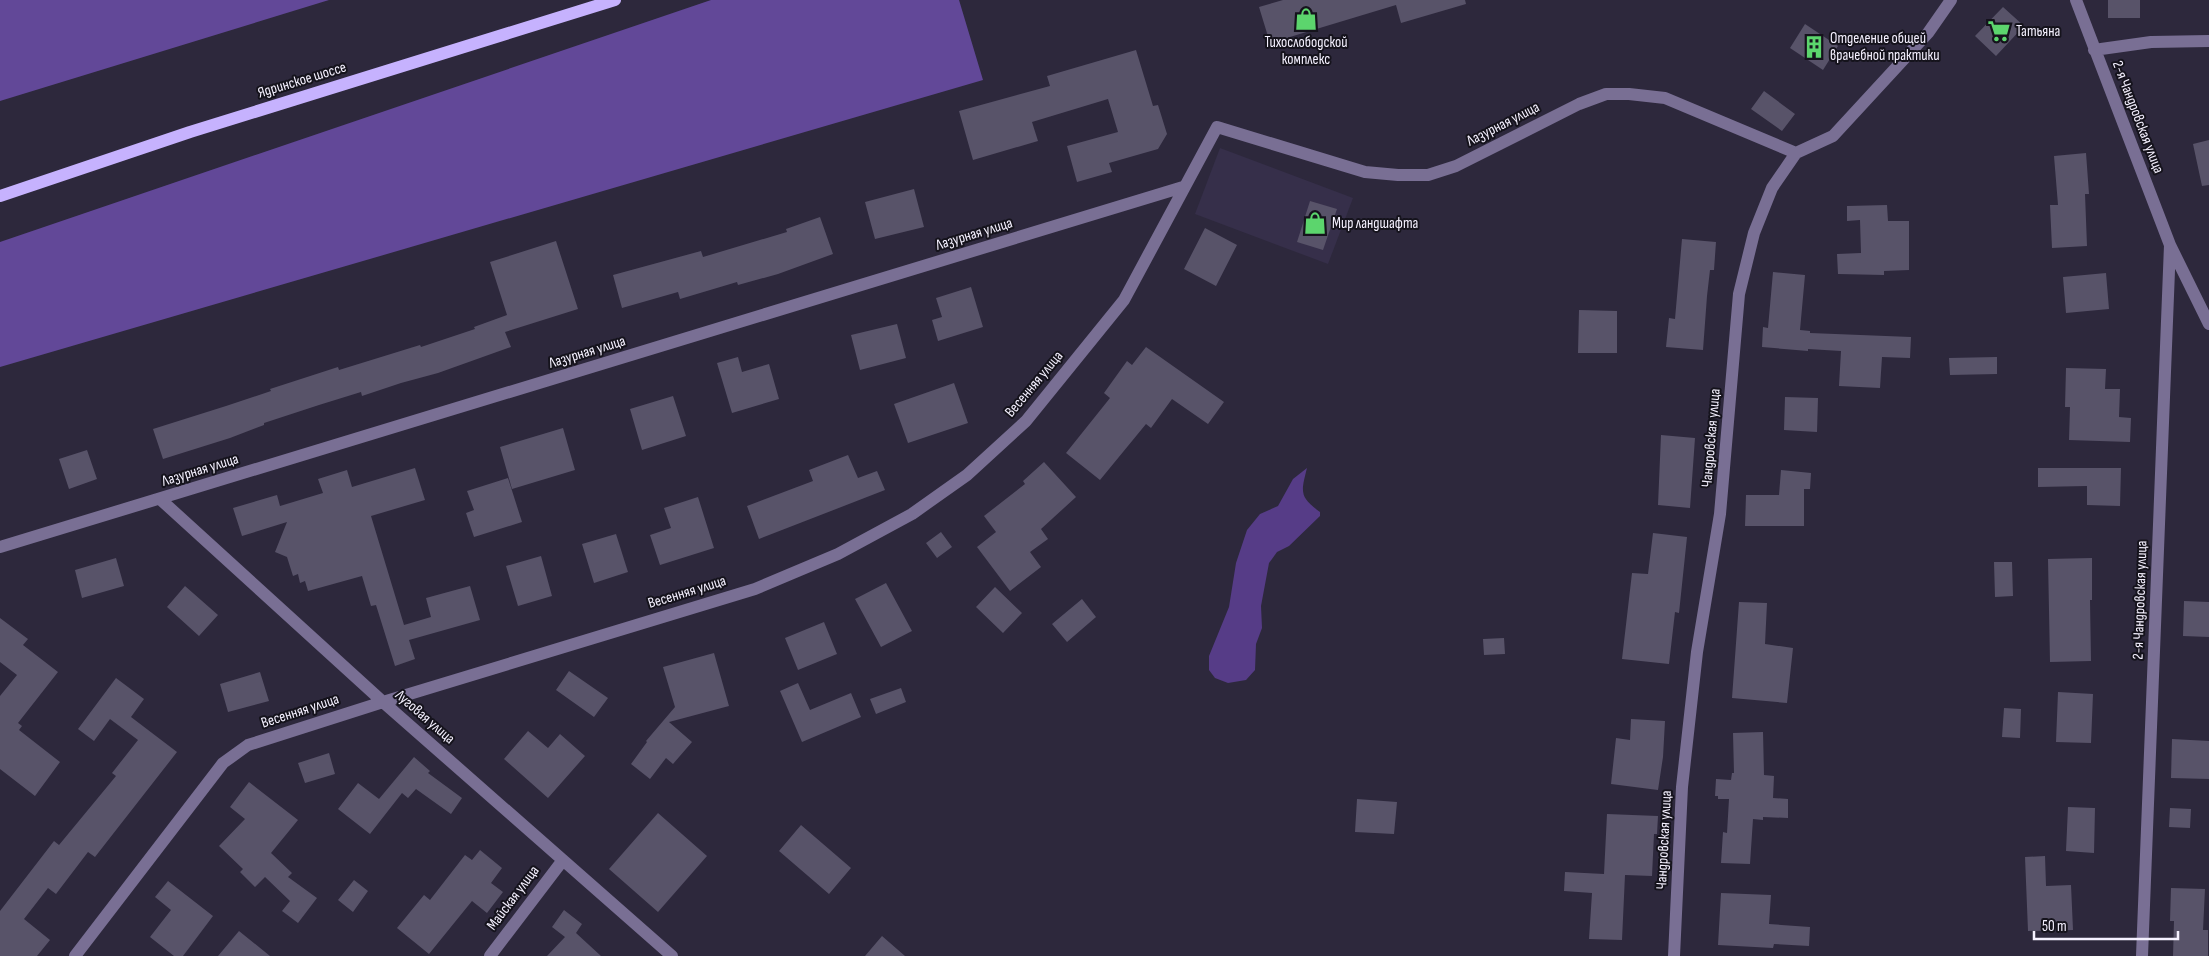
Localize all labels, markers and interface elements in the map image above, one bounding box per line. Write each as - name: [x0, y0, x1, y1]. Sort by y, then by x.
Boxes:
- shop icon: Тихослободской комплекс: [1293, 6, 1319, 32]
- supermarket icon: Татьяна: [1986, 18, 2012, 44]
- place label: Татьяна: [2016, 22, 2060, 41]
- place label: Отделение общей врачебной практики: [1830, 29, 1940, 65]
- place label: Тихослободской комплекс: [1264, 33, 1348, 69]
- building icon: Отделение общей врачебной практики: [1801, 34, 1827, 60]
- street label: Ядринское шоссе: [255, 58, 349, 102]
- street label: 2-я Чандровская улица: [2108, 58, 2168, 176]
- street label: Лазурная улица: [1462, 97, 1543, 151]
- shop icon: Мир ландшафта: [1302, 210, 1328, 236]
- street label: Лазурная улица: [932, 213, 1015, 255]
- place label: Мир ландшафта: [1332, 214, 1419, 233]
- street label: Лазурная улица: [545, 331, 628, 373]
- street label: Весенняя улица: [1001, 347, 1067, 421]
- street label: Чандровская улица: [1697, 388, 1725, 488]
- street label: Лазурная улица: [158, 449, 241, 491]
- street label: 2-я Чандровская улица: [2128, 540, 2152, 660]
- street label: Весенняя улица: [646, 571, 729, 613]
- street label: Луговая улица: [390, 685, 459, 748]
- street label: Весенняя улица: [259, 689, 341, 732]
- street label: Чандровская улица: [1652, 790, 1676, 890]
- street label: Майская улица: [483, 862, 544, 934]
- scale bar: [2034, 908, 2178, 940]
- text: 50 m: [2042, 917, 2067, 936]

